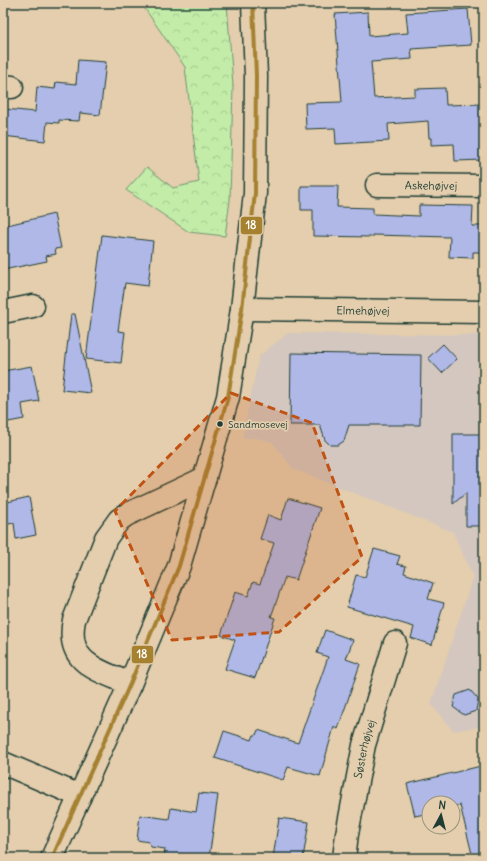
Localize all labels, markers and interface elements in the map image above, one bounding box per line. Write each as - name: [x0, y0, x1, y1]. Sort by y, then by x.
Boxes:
- street label: Askehøjvej: [405, 178, 457, 193]
- line badge: 18: [240, 216, 263, 235]
- text: 18: [246, 218, 256, 232]
- street label: Elmehøjvej: [336, 303, 390, 318]
- place label: Sandmosevej: [228, 418, 288, 431]
- marker: Sandmosevej: [215, 419, 225, 429]
- line badge: 18: [131, 645, 154, 664]
- text: 18: [137, 647, 147, 661]
- street label: Søsterhøjvej: [351, 718, 378, 780]
- north arrow: [421, 795, 461, 835]
- text: N: [438, 798, 447, 812]

